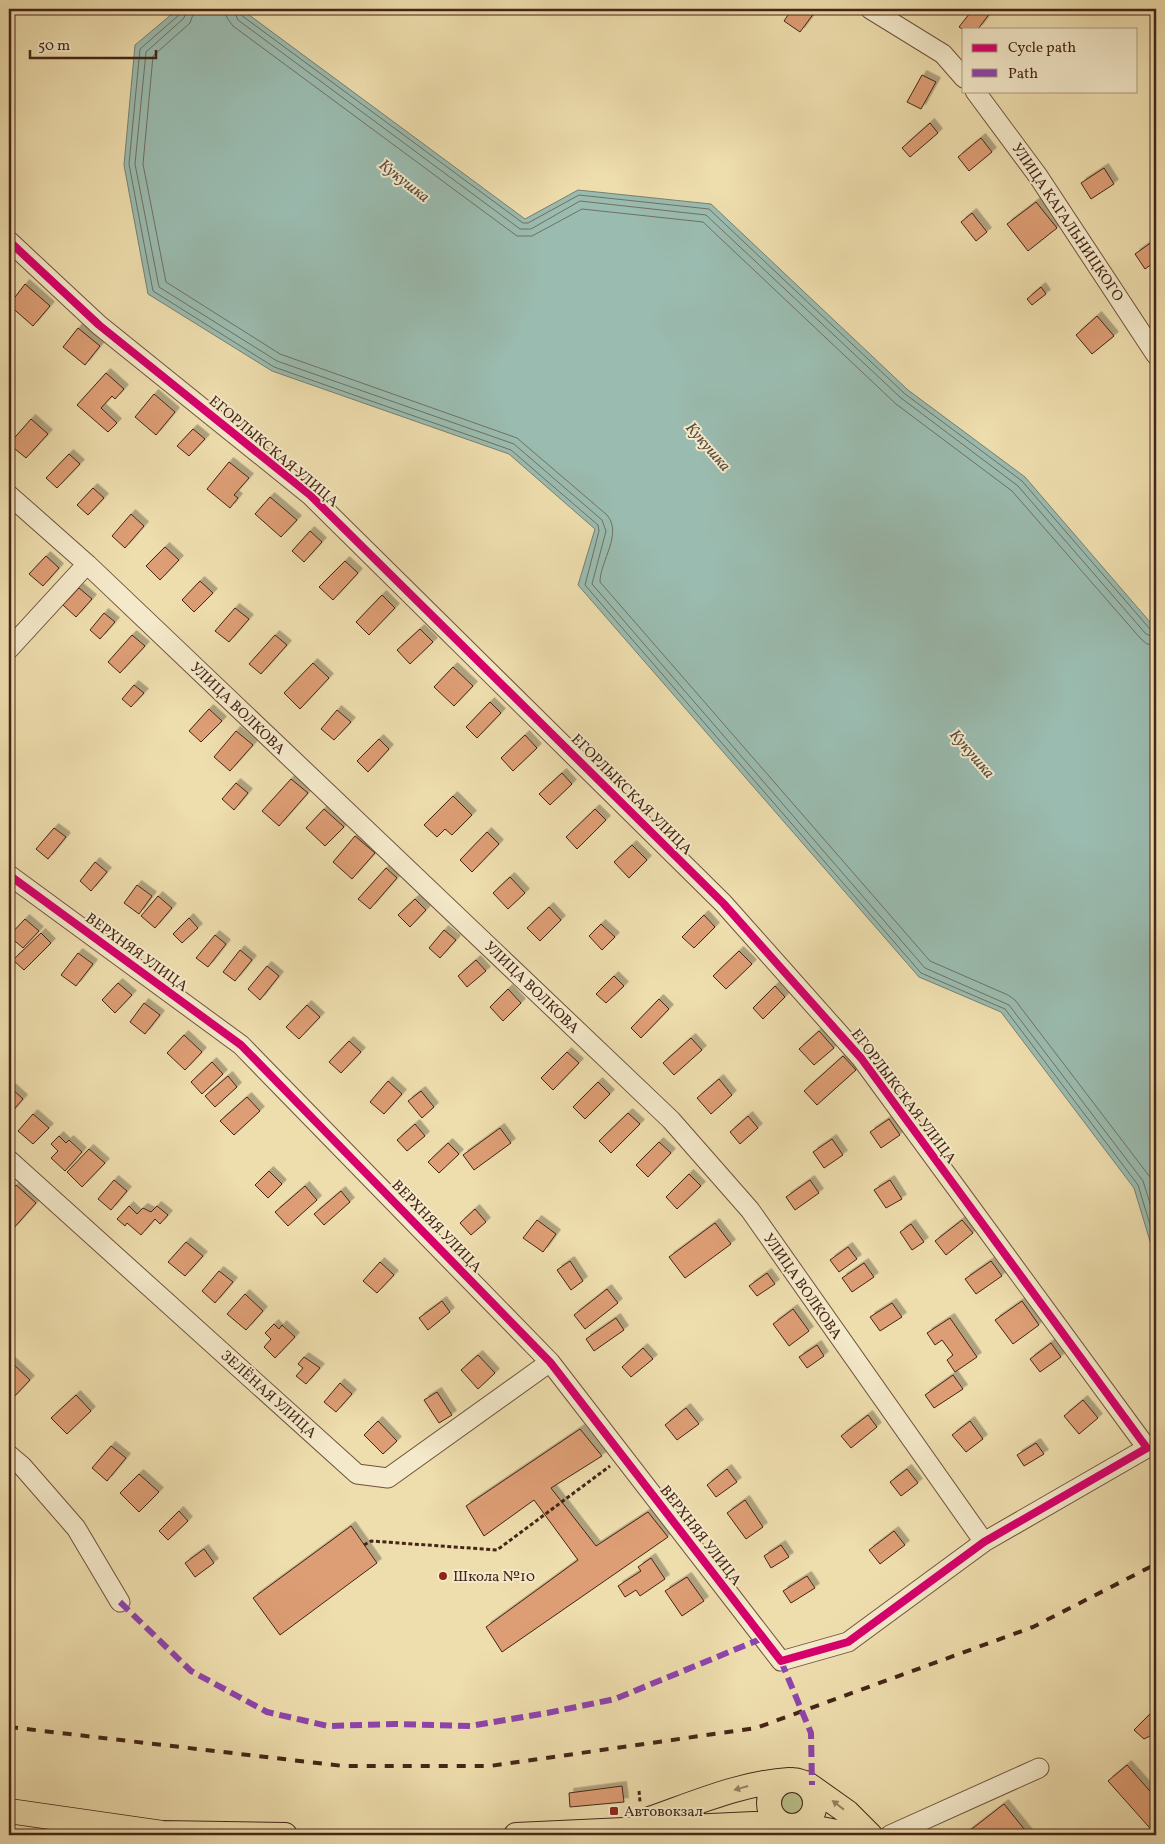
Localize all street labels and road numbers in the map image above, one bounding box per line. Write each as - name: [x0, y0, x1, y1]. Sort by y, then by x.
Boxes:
- street label: УЛИЦА КАГАЛЬНИЦКОГО: [1006, 139, 1128, 306]
- street label: ЕГОРЛЫКСКАЯ УЛИЦА: [204, 391, 343, 513]
- street label: УЛИЦА ВОЛКОВА: [185, 658, 290, 760]
- street label: ЕГОРЛЫКСКАЯ УЛИЦА: [566, 730, 697, 861]
- street label: ВЕРХНЯЯ УЛИЦА: [80, 909, 192, 998]
- street label: УЛИЦА ВОЛКОВА: [479, 937, 584, 1039]
- street label: ЕГОРЛЫКСКАЯ УЛИЦА: [845, 1025, 961, 1169]
- street label: ВЕРХНЯЯ УЛИЦА: [386, 1176, 486, 1279]
- street label: УЛИЦА ВОЛКОВА: [757, 1230, 846, 1344]
- street label: ЗЕЛЁНАЯ УЛИЦА: [215, 1346, 321, 1444]
- street label: ВЕРХНЯЯ УЛИЦА: [654, 1481, 746, 1591]

